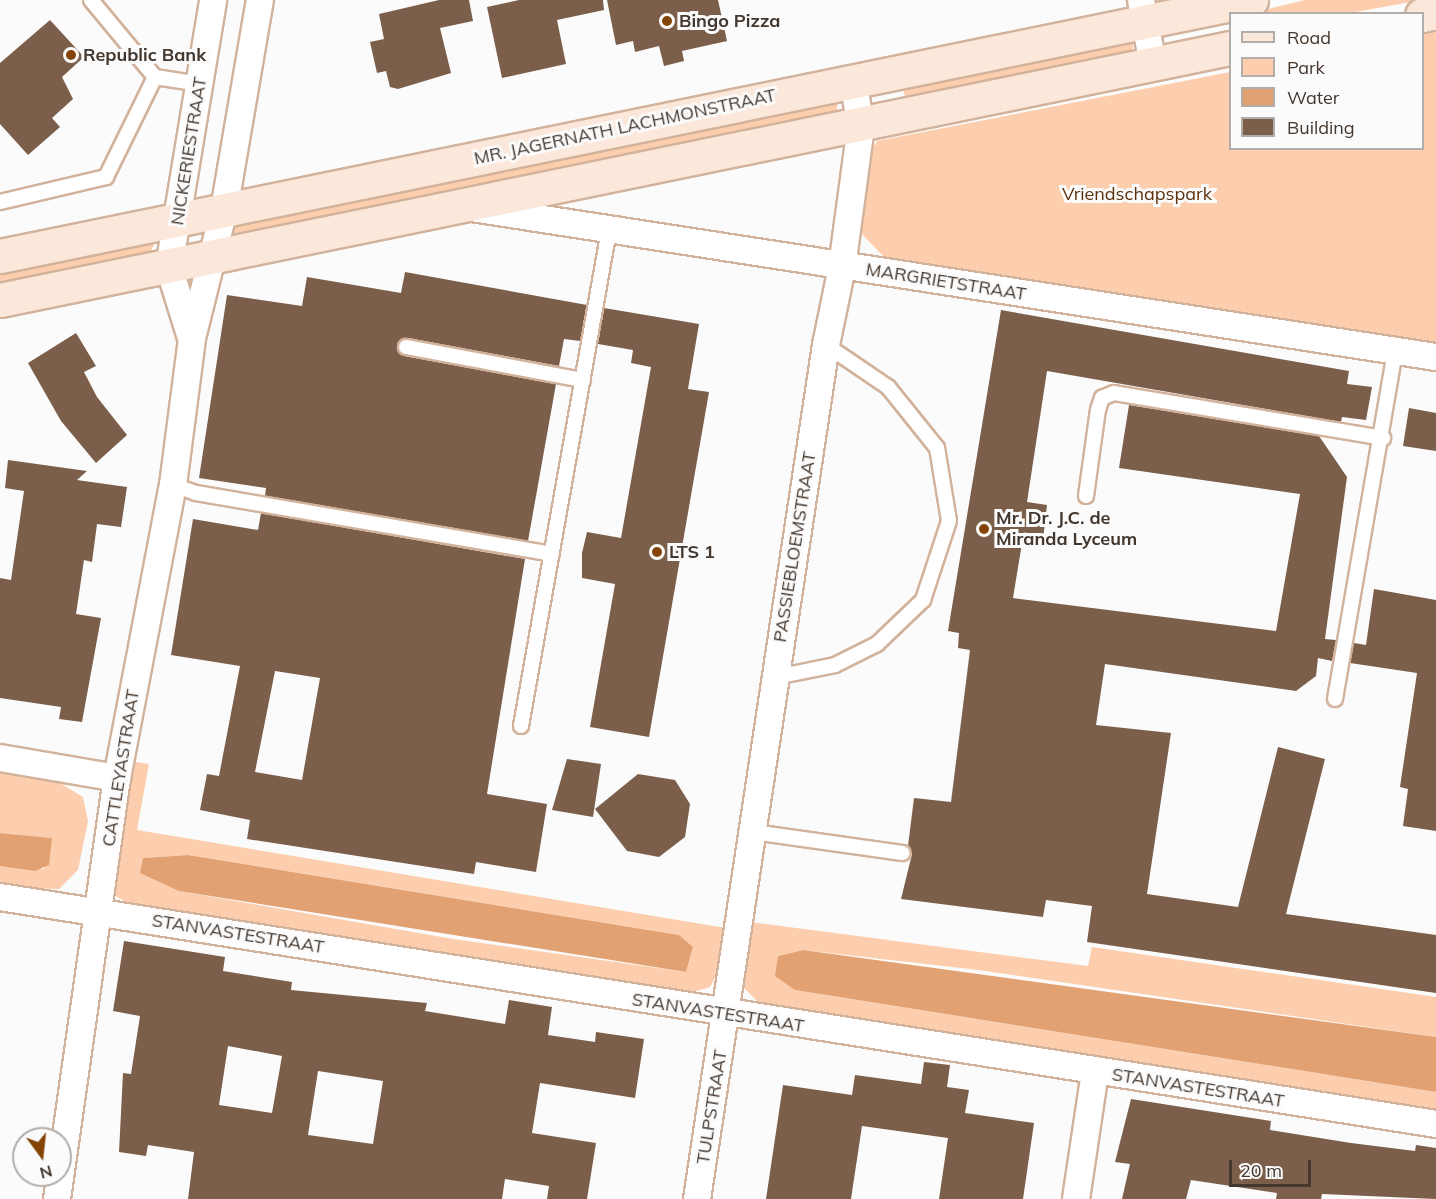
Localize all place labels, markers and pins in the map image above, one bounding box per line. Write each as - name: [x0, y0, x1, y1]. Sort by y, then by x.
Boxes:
- place label: Bingo Pizza: [679, 10, 780, 32]
- marker: Bingo Pizza: [660, 14, 674, 28]
- place label: Republic Bank: [83, 44, 206, 66]
- marker: Republic Bank: [64, 48, 78, 62]
- place label: Mr. Dr. J.C. de Miranda Lyceum: [996, 508, 1137, 550]
- marker: Mr. Dr. J.C. de Miranda Lyceum: [977, 522, 991, 536]
- place label: LTS 1: [669, 541, 715, 563]
- marker: LTS 1: [650, 545, 664, 559]

